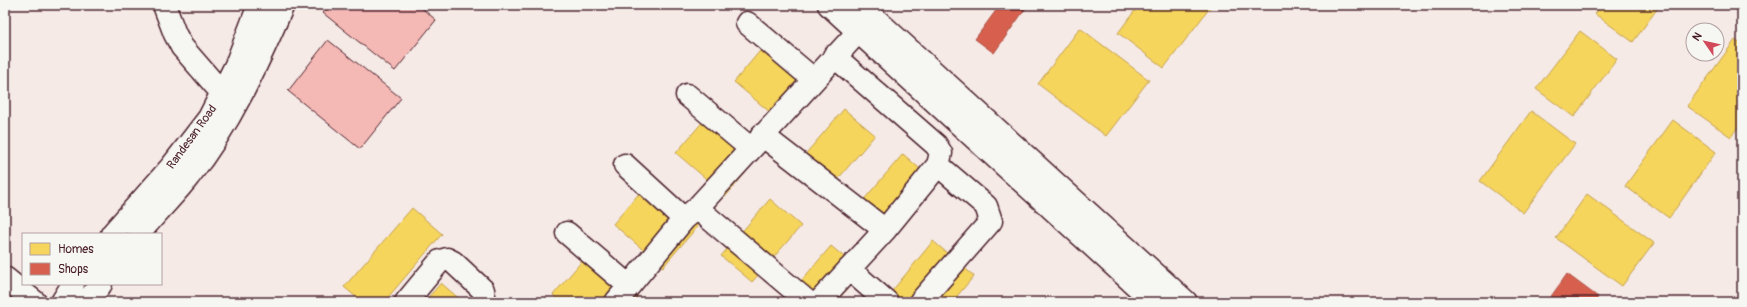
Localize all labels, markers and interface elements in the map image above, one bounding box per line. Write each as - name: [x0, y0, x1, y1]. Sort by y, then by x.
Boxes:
- north arrow: [1685, 22, 1725, 62]
- text: N: [1690, 30, 1705, 43]
- street label: Randesan Road: [164, 102, 220, 172]
- legend: [22, 233, 162, 285]
- text: Homes: [58, 242, 94, 257]
- text: Shops: [58, 262, 89, 277]

